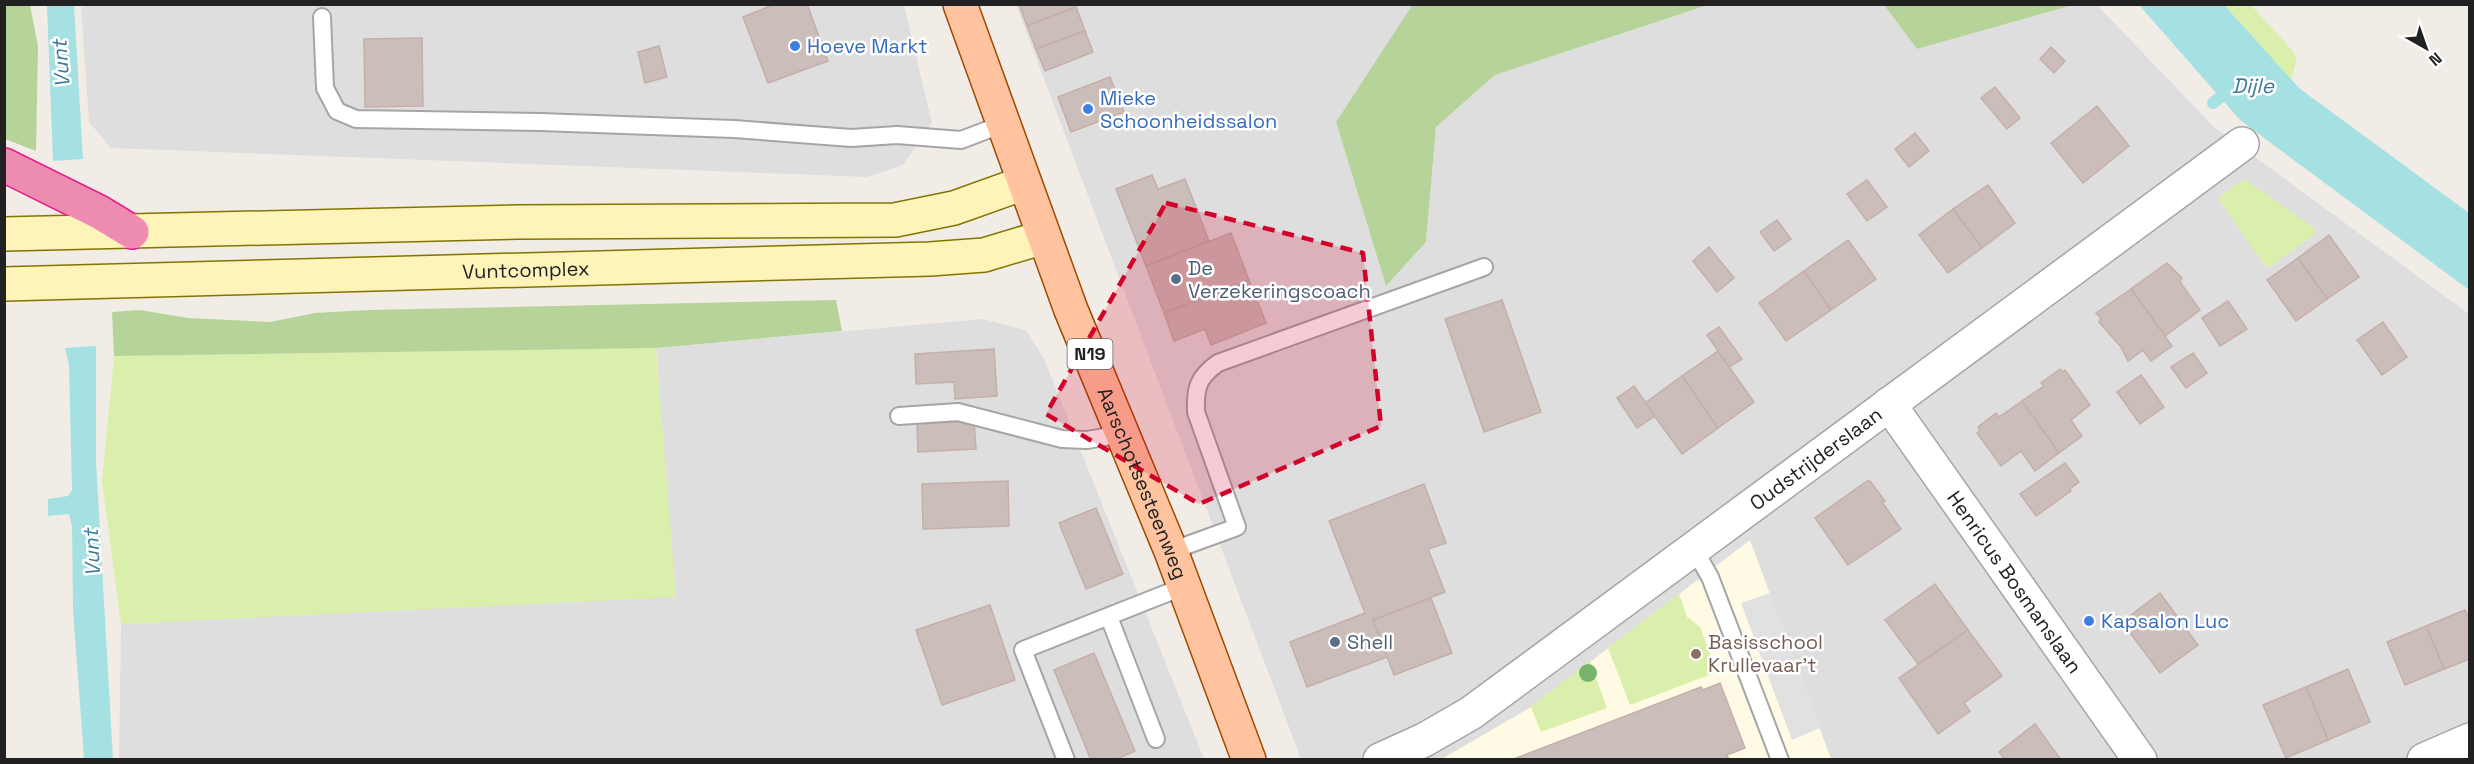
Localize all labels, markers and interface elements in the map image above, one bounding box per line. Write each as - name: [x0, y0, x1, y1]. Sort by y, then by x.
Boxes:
- north arrow: [2396, 18, 2456, 78]
- place label: Hoeve Markt: [807, 33, 928, 59]
- water label: Vunt: [45, 37, 76, 89]
- marker: Hoeve Markt: [788, 39, 802, 53]
- text: N: [2424, 48, 2446, 71]
- water label: Dijle: [2232, 72, 2275, 99]
- place label: Mieke Schoonheidssalon: [1100, 85, 1277, 134]
- marker: Mieke Schoonheidssalon: [1081, 102, 1095, 116]
- street label: Vuntcomplex: [462, 255, 590, 285]
- place label: De Verzekeringscoach: [1188, 255, 1371, 304]
- marker: De Verzekeringscoach: [1169, 272, 1183, 286]
- road number: N19: [1068, 339, 1112, 369]
- street label: Aarschotsesteenweg: [1091, 383, 1193, 583]
- street label: Oudstrijderslaan: [1744, 401, 1887, 516]
- street label: Henricus Bosmanslaan: [1941, 486, 2088, 679]
- water label: Vunt: [77, 526, 106, 578]
- place label: Kapsalon Luc: [2101, 608, 2229, 634]
- marker: Kapsalon Luc: [2082, 614, 2096, 628]
- place label: Shell: [1347, 629, 1393, 655]
- place label: Basisschool Krullevaar't: [1708, 629, 1823, 678]
- marker: Shell: [1328, 635, 1342, 649]
- marker: Basisschool Krullevaar't: [1689, 647, 1703, 661]

